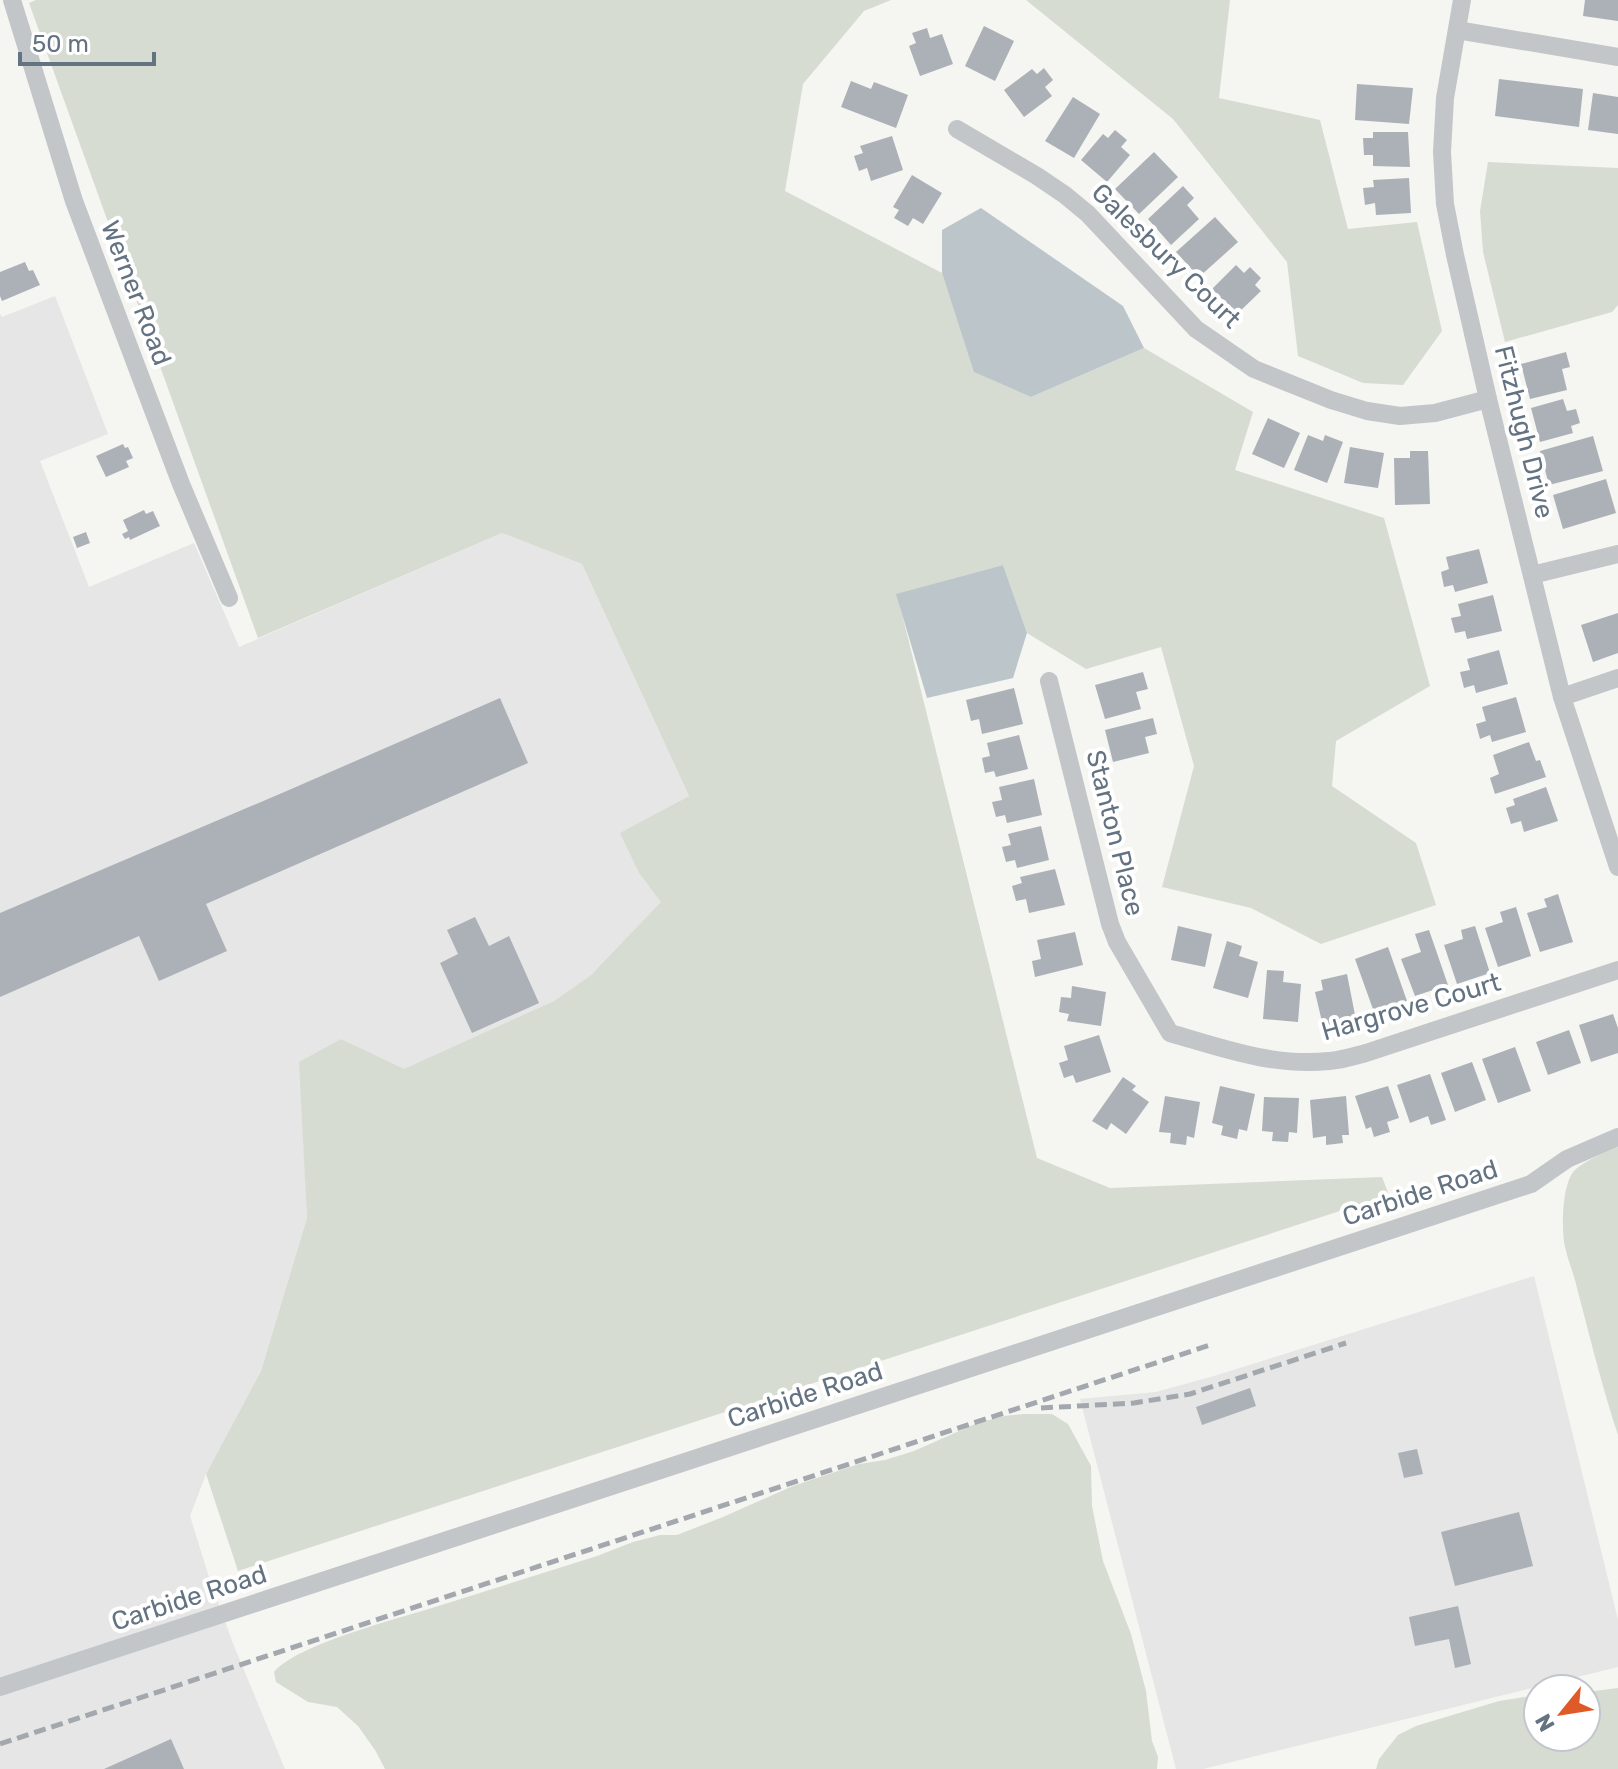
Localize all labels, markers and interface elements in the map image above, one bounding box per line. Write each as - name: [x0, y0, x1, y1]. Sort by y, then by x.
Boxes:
- scale bar: [20, 16, 154, 66]
- text: 50 m: [32, 30, 89, 58]
- street label: Galesbury Court: [1085, 177, 1247, 335]
- street label: Werner Road: [94, 216, 178, 370]
- street label: Fitzhugh Drive: [1488, 343, 1560, 521]
- street label: Stanton Place: [1079, 747, 1151, 919]
- street label: Hargrove Court: [1318, 967, 1504, 1047]
- street label: Carbide Road: [1338, 1153, 1502, 1233]
- street label: Carbide Road: [723, 1355, 887, 1435]
- street label: Carbide Road: [107, 1558, 271, 1638]
- north arrow: [1522, 1673, 1602, 1753]
- text: N: [1529, 1709, 1561, 1736]

